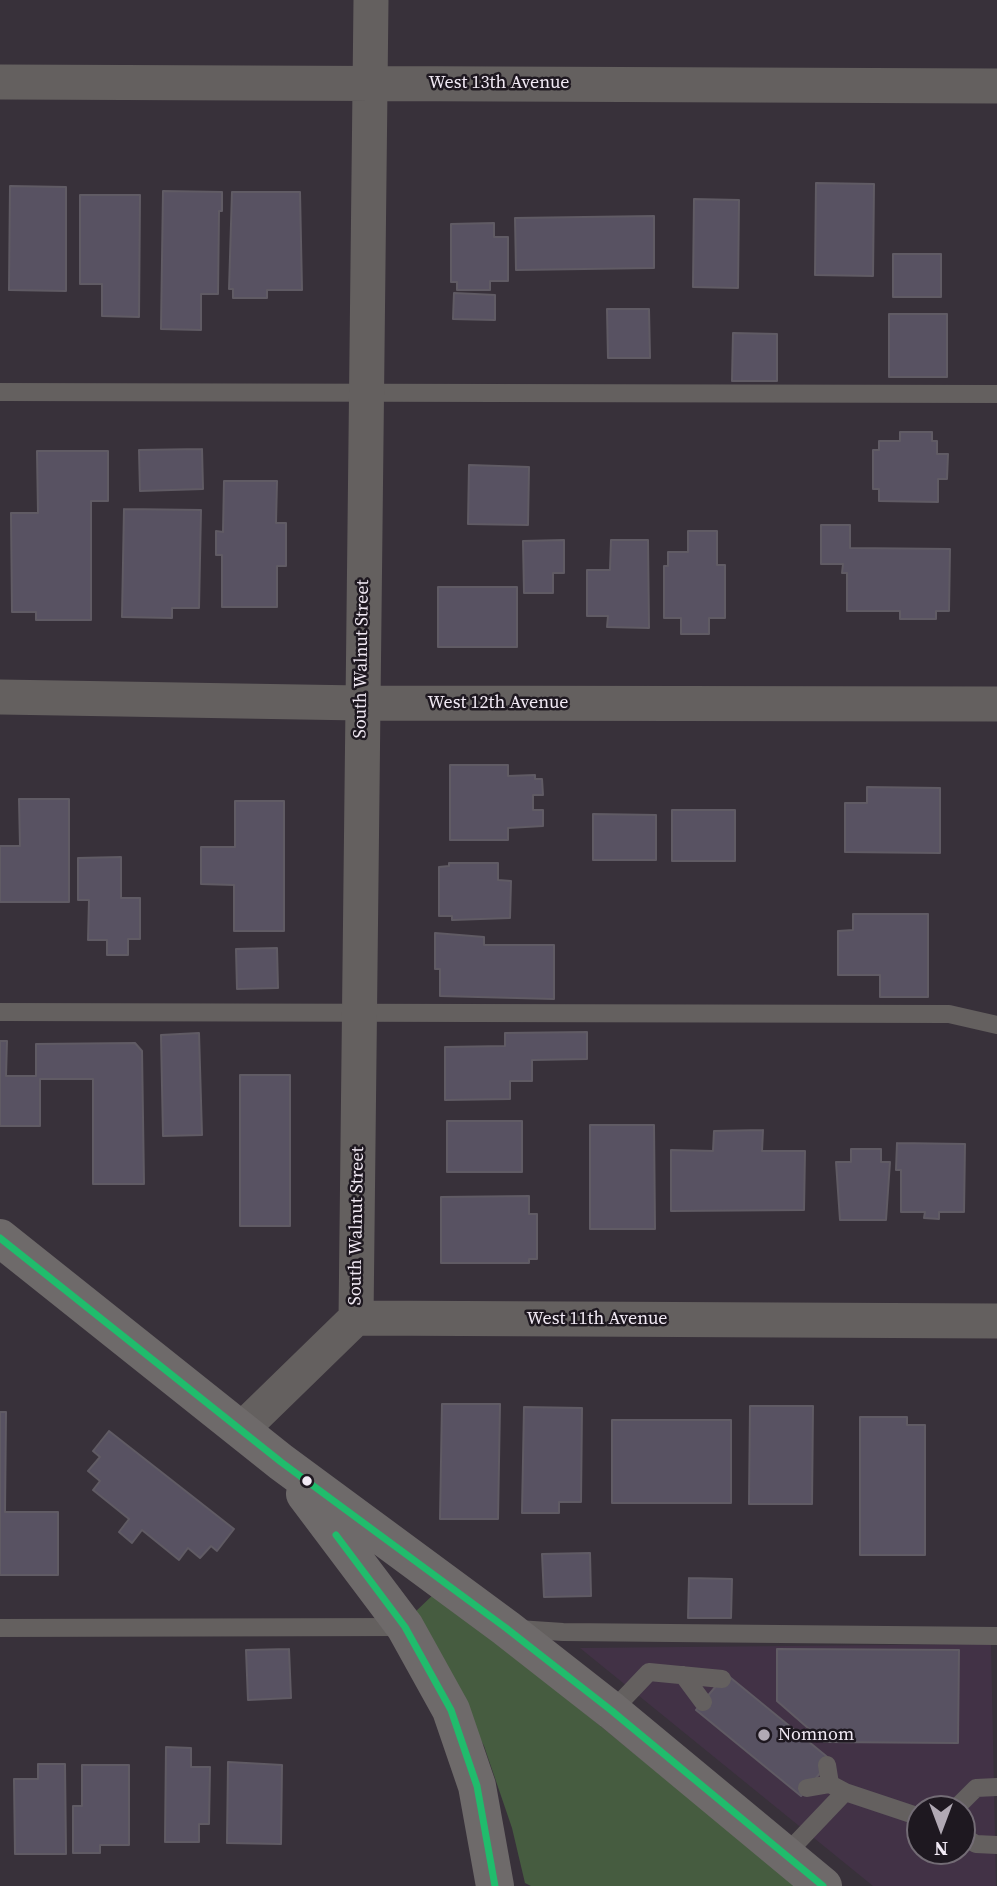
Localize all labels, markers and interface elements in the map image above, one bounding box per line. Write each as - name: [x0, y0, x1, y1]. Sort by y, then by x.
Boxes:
- street label: West 13th Avenue: [428, 72, 570, 94]
- street label: South Walnut Street: [350, 579, 374, 739]
- street label: West 12th Avenue: [427, 692, 569, 714]
- street label: South Walnut Street: [345, 1146, 369, 1306]
- street label: West 11th Avenue: [526, 1308, 668, 1330]
- unlabelled marker: [300, 1474, 314, 1488]
- place label: Nomnom: [778, 1724, 854, 1746]
- marker: Nomnom: [756, 1727, 772, 1743]
- north arrow: [906, 1795, 976, 1865]
- text: N: [934, 1836, 948, 1862]

